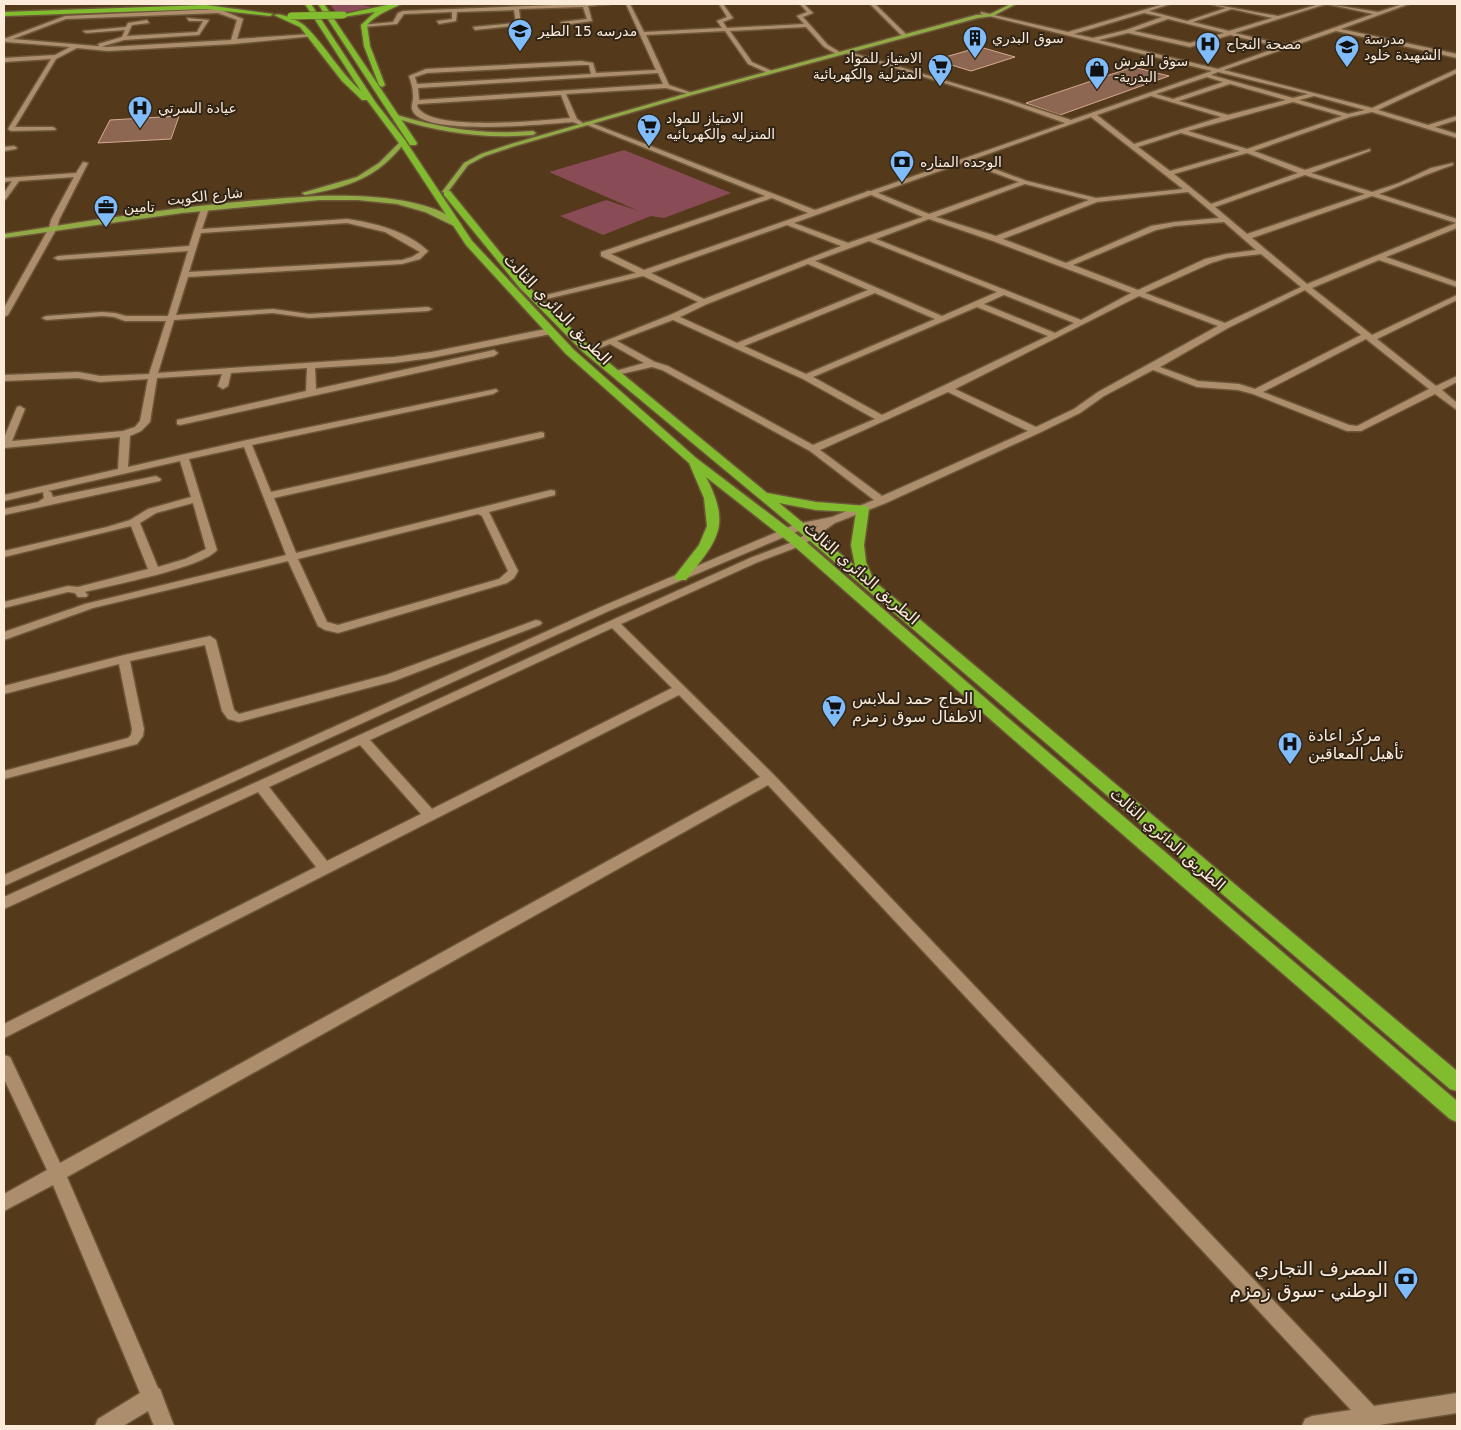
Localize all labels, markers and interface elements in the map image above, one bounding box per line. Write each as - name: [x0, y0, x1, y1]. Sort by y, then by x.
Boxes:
- school or university icon: مدرسه 15 الطير: [507, 18, 533, 52]
- place label: مدرسه 15 الطير: [537, 23, 637, 40]
- building icon: سوق البدري: [962, 25, 988, 59]
- place label: سوق البدري: [992, 30, 1064, 47]
- hospital icon: مصحة النجاح: [1195, 31, 1221, 65]
- place label: مدرسة الشهيدة خلود: [1364, 31, 1441, 64]
- school or university icon: مدرسة الشهيدة خلود: [1334, 34, 1360, 68]
- place label: مصحة النجاح: [1226, 36, 1301, 53]
- place label: الامتياز للمواد المنزلية والكهربائية: [813, 50, 922, 83]
- supermarket icon: الامتياز للمواد المنزلية والكهربائية: [927, 53, 953, 87]
- place label: سوق الفرش -البدرية: [1114, 53, 1188, 86]
- shop icon: سوق الفرش -البدرية: [1084, 56, 1110, 90]
- hospital icon: عيادة السرتي: [127, 95, 153, 129]
- place label: عيادة السرتي: [158, 100, 237, 117]
- place label: الامتياز للمواد المنزليه والكهربائيه: [666, 110, 775, 143]
- supermarket icon: الامتياز للمواد المنزليه والكهربائيه: [636, 113, 662, 147]
- bank icon: الوحده المناره: [889, 149, 915, 183]
- place label: الوحده المناره: [920, 154, 1002, 171]
- street label: شارع الكويت: [166, 184, 244, 209]
- office icon: تامين: [93, 194, 119, 228]
- place label: تامين: [124, 199, 155, 216]
- street label: الطريق الدائري الثالث: [499, 250, 615, 369]
- street label: الطريق الدائري الثالث: [799, 518, 923, 629]
- place label: الحاج حمد لملابس الاطفال سوق زمزم: [852, 689, 982, 727]
- supermarket icon: الحاج حمد لملابس الاطفال سوق زمزم: [821, 694, 847, 728]
- place label: مركز اعادة تأهيل المعاقين: [1308, 726, 1404, 764]
- hospital icon: مركز اعادة تأهيل المعاقين: [1277, 731, 1303, 765]
- street label: الطريق الدائري الثالث: [1105, 784, 1229, 895]
- place label: المصرف التجاري الوطني -سوق زمزم: [1229, 1257, 1388, 1302]
- bank icon: المصرف التجاري الوطني -سوق زمزم: [1393, 1266, 1419, 1300]

